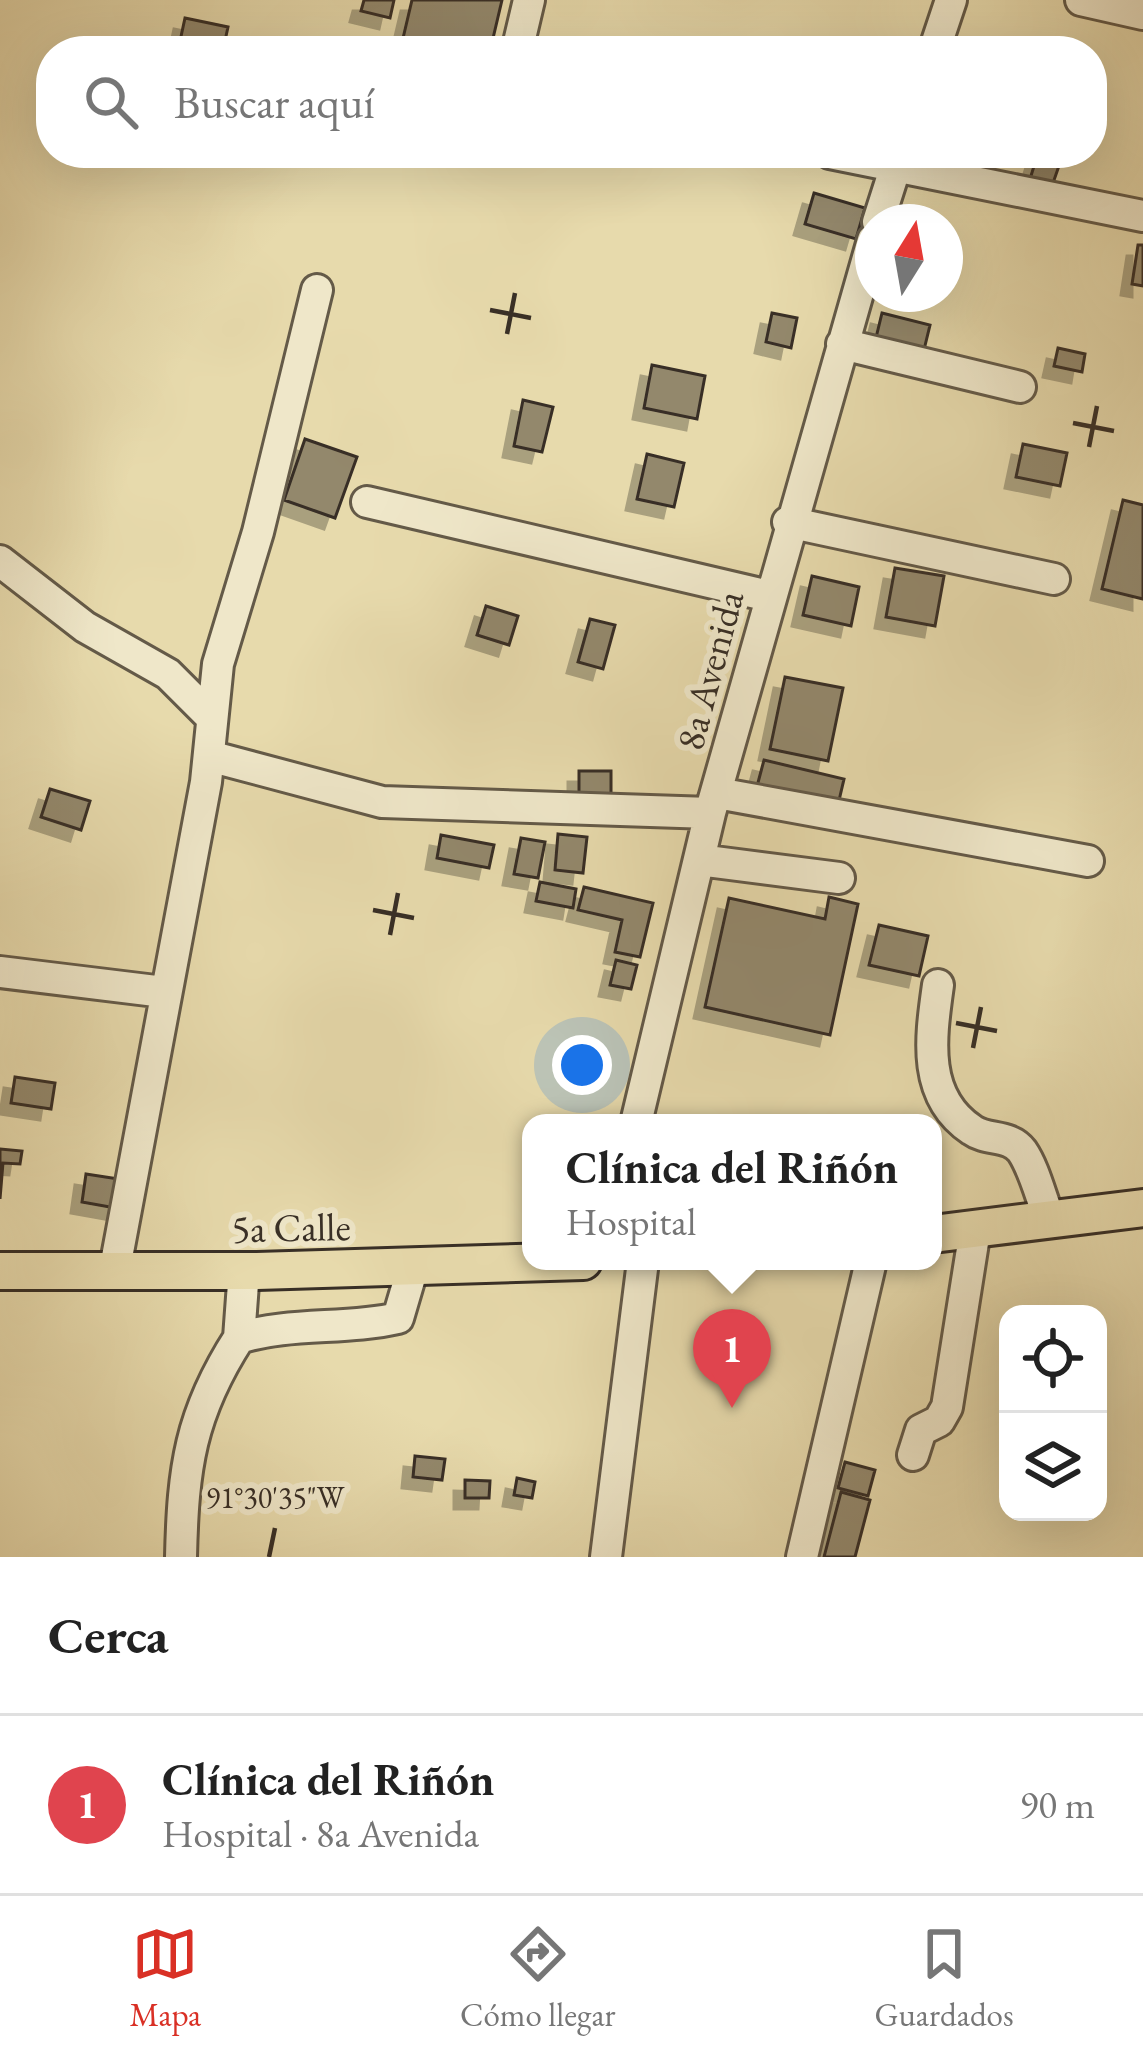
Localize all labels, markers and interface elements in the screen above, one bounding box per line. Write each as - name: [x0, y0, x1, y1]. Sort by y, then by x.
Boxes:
- search box: [36, 36, 1107, 168]
- icon: search: [78, 69, 144, 135]
- text: Buscar aquí: [174, 73, 374, 131]
- north arrow: [855, 204, 963, 312]
- street label: 8a Avenida: [664, 584, 755, 756]
- your location: [552, 1035, 612, 1095]
- popup: [522, 1114, 942, 1270]
- text: Clínica del Riñón: [566, 1138, 898, 1196]
- text: Hospital: [566, 1196, 696, 1247]
- street label: 5a Calle: [231, 1201, 351, 1254]
- map controls: [999, 1305, 1107, 1521]
- button: locate: [999, 1305, 1107, 1413]
- pin: 1: [693, 1309, 771, 1408]
- button: layers: [999, 1413, 1107, 1521]
- text: 91°30'35"W: [206, 1478, 345, 1517]
- text: Cerca: [48, 1602, 168, 1668]
- text: Clínica del Riñón: [162, 1750, 494, 1808]
- text: 1: [77, 1779, 97, 1830]
- text: 90 m: [1019, 1779, 1095, 1830]
- text: Hospital · 8a Avenida: [162, 1808, 479, 1859]
- tab: Mapa: [129, 1921, 201, 2036]
- tab: Cómo llegar: [460, 1921, 616, 2036]
- tab: Guardados: [874, 1921, 1014, 2036]

